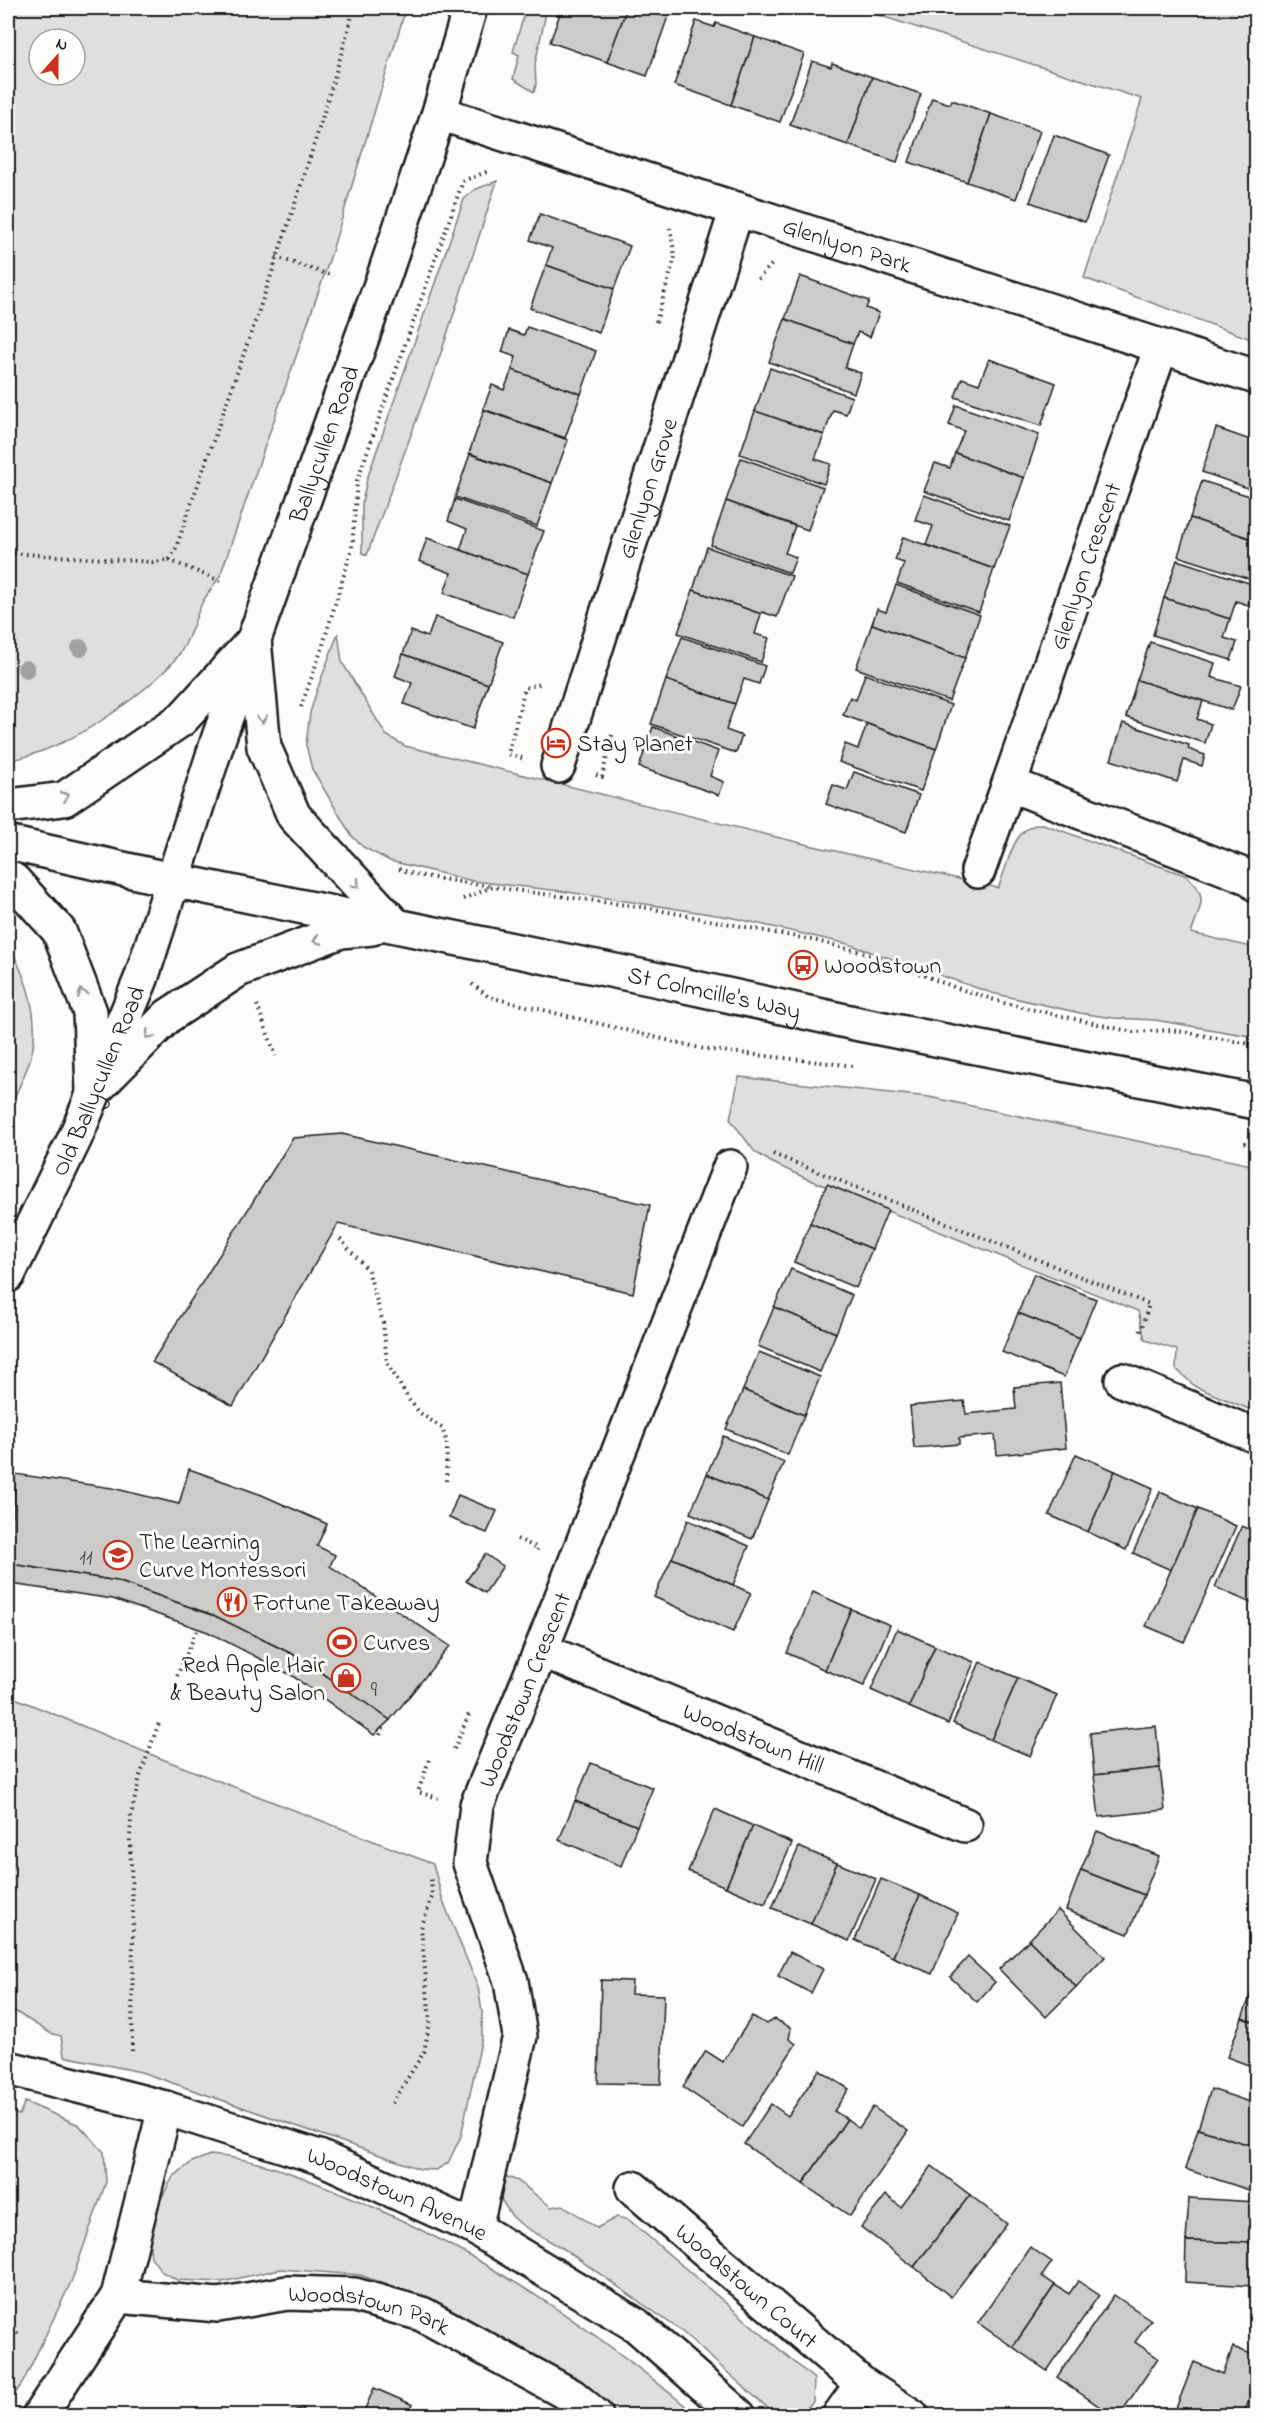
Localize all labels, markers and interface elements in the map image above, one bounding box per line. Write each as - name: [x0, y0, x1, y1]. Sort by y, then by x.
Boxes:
- north arrow: [27, 27, 87, 87]
- text: N: [52, 32, 71, 58]
- street label: Glenlyon Park: [778, 210, 916, 285]
- street label: Ballycullen Road: [282, 361, 371, 529]
- street label: Glenlyon Grove: [611, 414, 689, 564]
- street label: Glenlyon Crescent: [1042, 478, 1133, 656]
- one-way arrow: [255, 715, 268, 724]
- hotel icon: Stay Planet: [540, 727, 572, 759]
- place label: Stay Planet: [577, 728, 693, 764]
- one-way arrow: [58, 791, 69, 803]
- one-way arrow: [349, 877, 360, 888]
- one-way arrow: [313, 933, 324, 945]
- bus stop icon: Woodstown: [787, 949, 819, 981]
- place label: Woodstown: [824, 950, 941, 985]
- street label: St Colmcille's Way: [624, 959, 804, 1032]
- street label: Old Ballycullen Road: [44, 981, 156, 1183]
- one-way arrow: [77, 988, 90, 999]
- one-way arrow: [146, 1027, 157, 1038]
- place label: The Learning Curve Montessori: [139, 1526, 306, 1589]
- school or university icon: The Learning Curve Montessori: [102, 1539, 134, 1571]
- house number: 11: [79, 1544, 93, 1574]
- restaurant icon: Fortune Takeaway: [216, 1586, 248, 1618]
- place label: Fortune Takeaway: [252, 1587, 440, 1623]
- street label: Woodstown Crescent: [471, 1588, 582, 1794]
- sports icon: Curves: [326, 1626, 358, 1658]
- place label: Curves: [363, 1627, 430, 1662]
- place label: Red Apple Hair & Beauty Salon: [170, 1649, 326, 1713]
- shop icon: Red Apple Hair & Beauty Salon: [330, 1662, 362, 1694]
- house number: 9: [371, 1676, 378, 1706]
- street label: Woodstown Hill: [677, 1695, 829, 1785]
- street label: Woodstown Avenue: [302, 2139, 494, 2252]
- street label: Woodstown Court: [666, 2216, 824, 2359]
- street label: Woodstown Park: [288, 2278, 456, 2346]

